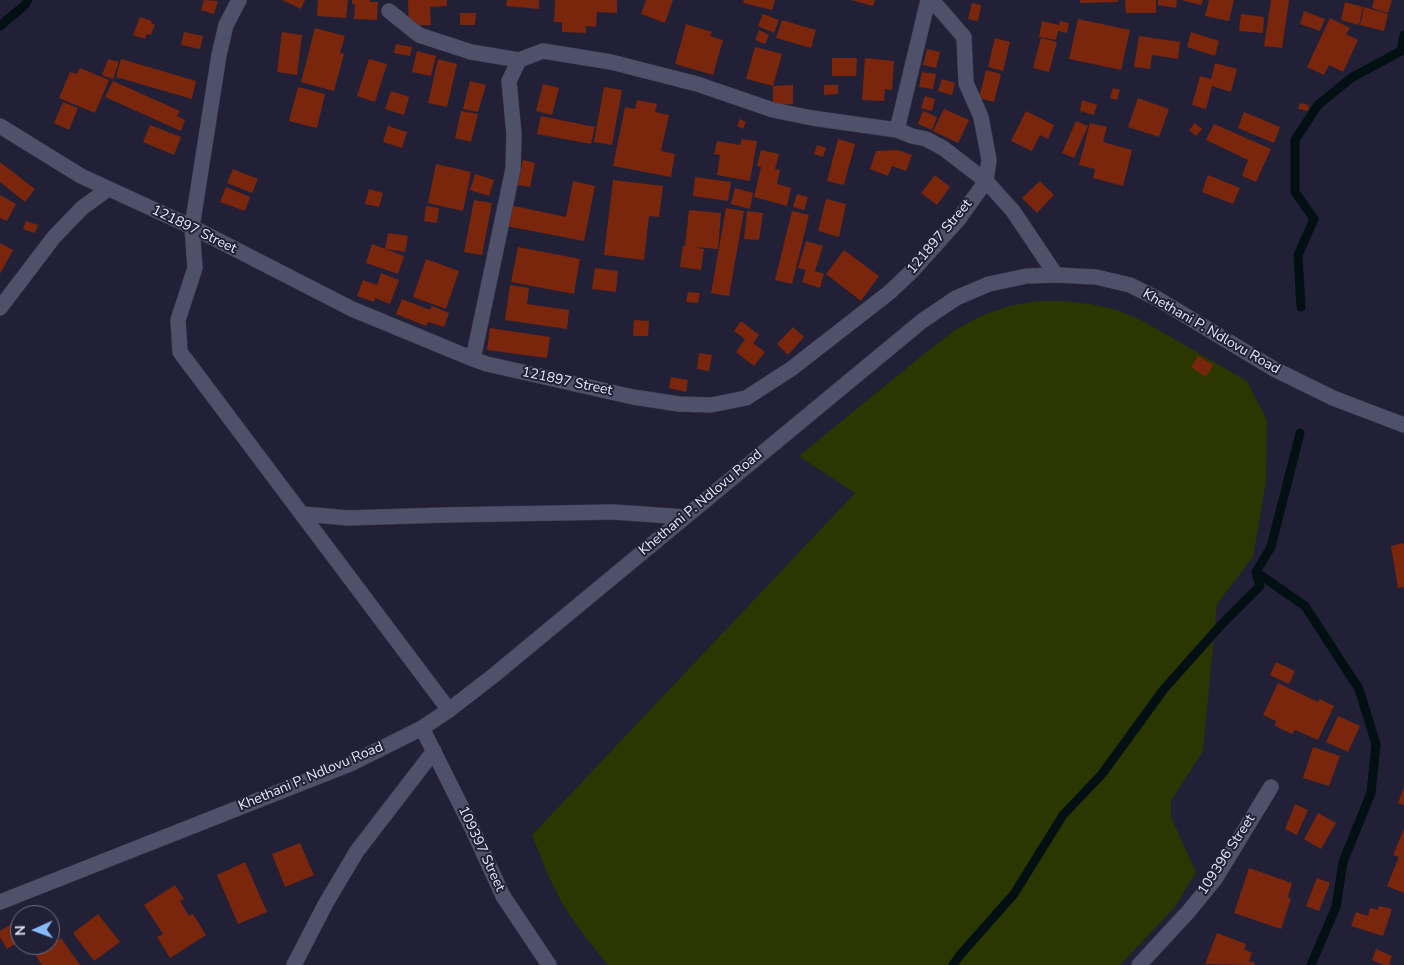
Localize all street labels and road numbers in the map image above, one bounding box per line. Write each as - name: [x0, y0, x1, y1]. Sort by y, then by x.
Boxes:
- street label: 121897 Street: [904, 196, 976, 278]
- street label: 121897 Street: [149, 202, 239, 258]
- street label: Khethani P. Ndlovu Road: [1139, 286, 1283, 378]
- street label: 121897 Street: [520, 364, 614, 400]
- street label: Khethani P. Ndlovu Road: [636, 447, 766, 559]
- street label: Khethani P. Ndlovu Road: [236, 739, 386, 815]
- street label: 109397 Street: [454, 804, 508, 894]
- street label: 109396 Street: [1195, 812, 1259, 898]

